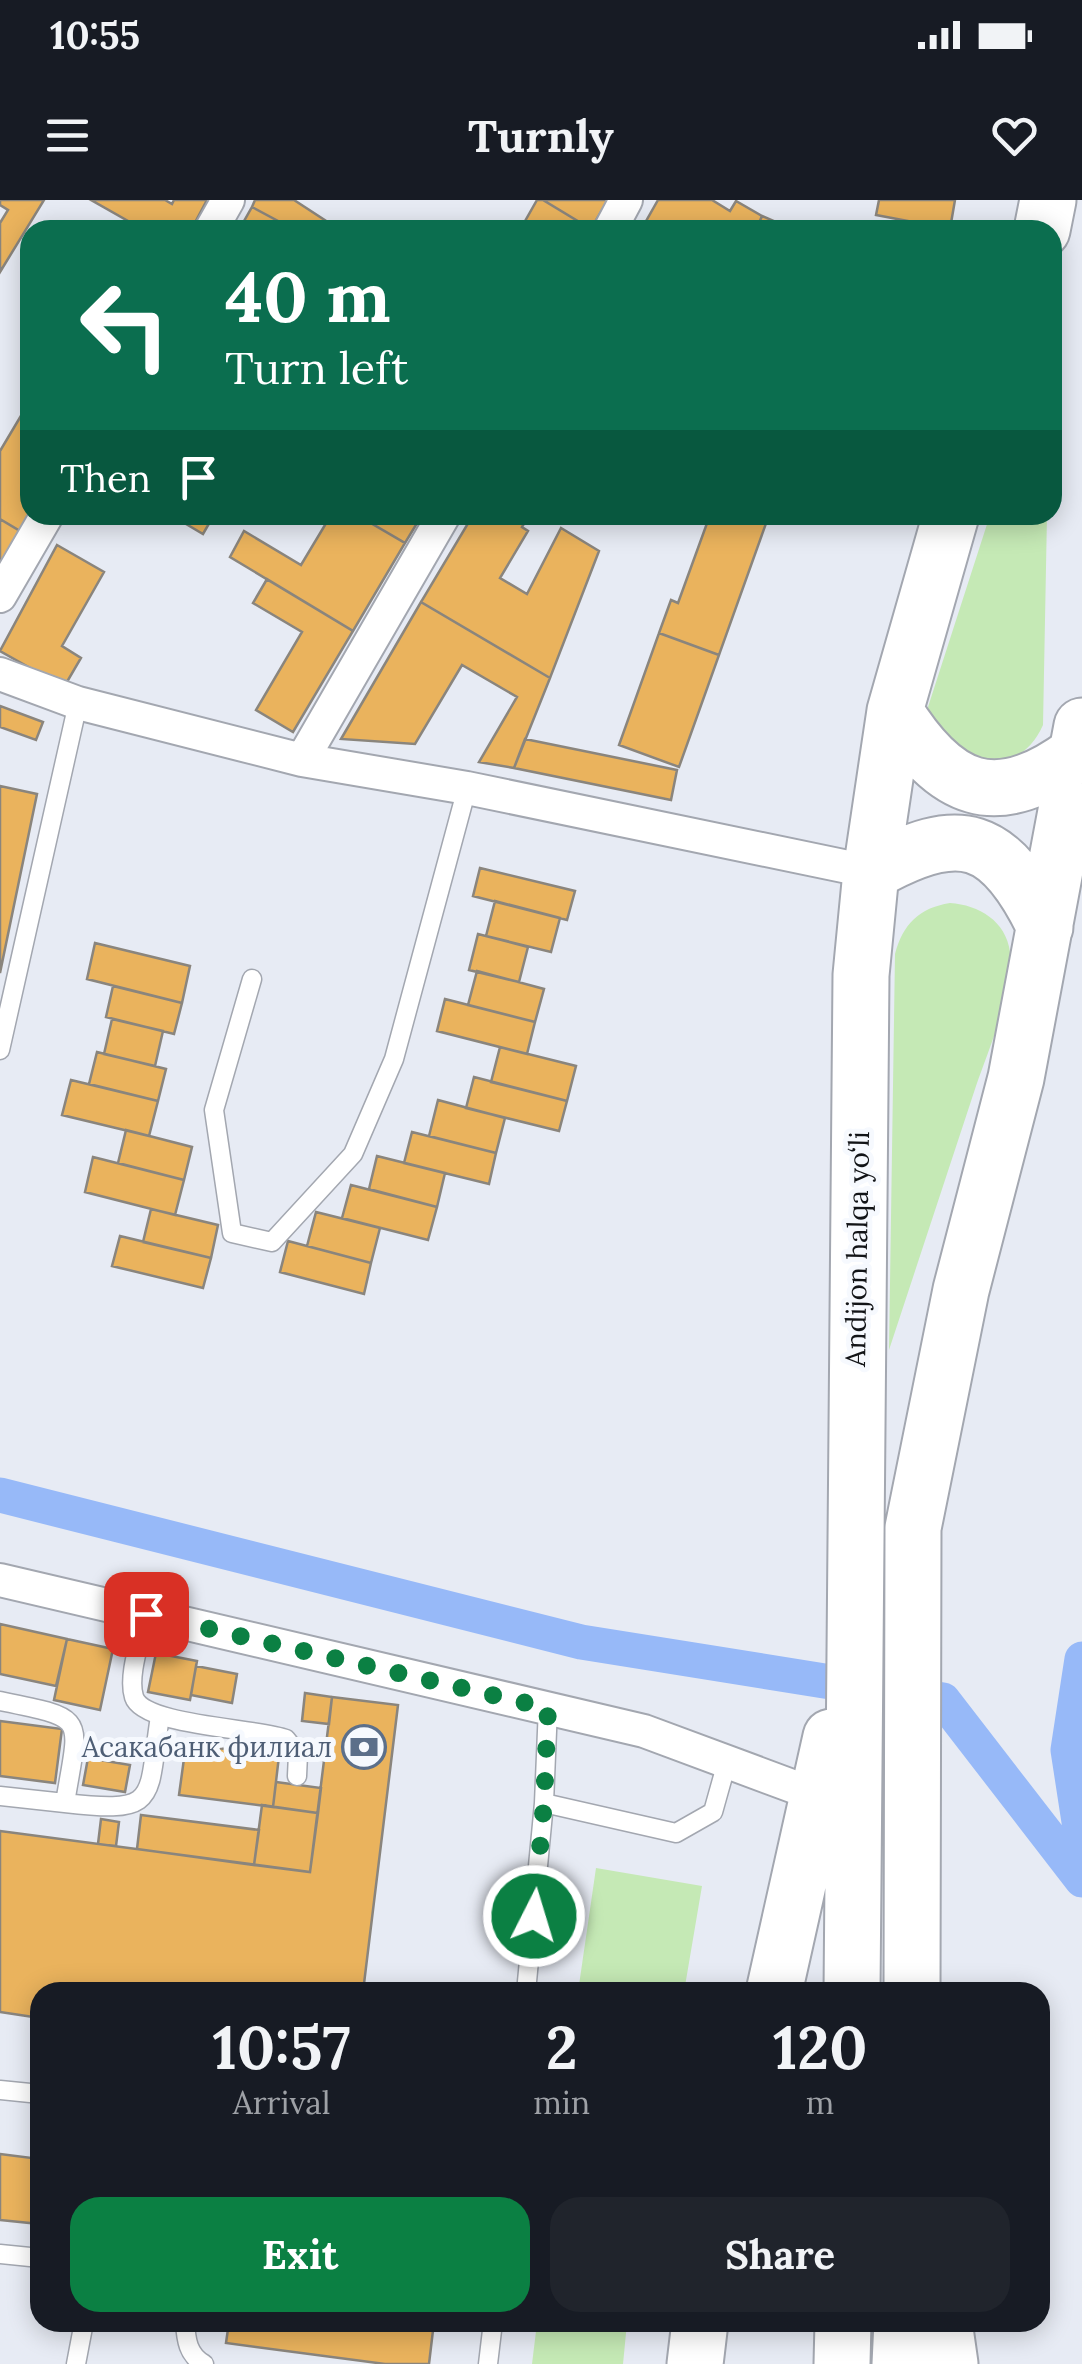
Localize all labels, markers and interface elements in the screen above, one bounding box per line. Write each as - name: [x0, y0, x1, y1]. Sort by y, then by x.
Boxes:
- text: 10:55: [50, 11, 140, 59]
- text: Turnly: [468, 107, 614, 164]
- icon: menu: [40, 108, 95, 163]
- icon: heart: [987, 108, 1042, 163]
- text: 40 m: [225, 252, 391, 341]
- icon: left: [60, 260, 190, 390]
- text: Turn left: [225, 339, 408, 396]
- icon: arrive: [171, 450, 226, 505]
- text: Then: [60, 454, 151, 502]
- street label: Andijon halqa yo‘li: [837, 1131, 877, 1368]
- pin: [104, 1572, 189, 1657]
- icon: arrive: [119, 1587, 174, 1642]
- bank icon: Асакабанк филиал: [341, 1724, 387, 1770]
- place label: Асакабанк филиал: [81, 1729, 332, 1765]
- position arrow: [482, 1864, 586, 1968]
- text: 10:57: [213, 2009, 351, 2085]
- text: 2: [546, 2009, 578, 2085]
- text: 120: [773, 2009, 867, 2085]
- text: Arrival: [233, 2082, 331, 2123]
- text: min: [533, 2082, 590, 2123]
- text: m: [806, 2082, 834, 2123]
- button: Exit: [70, 2197, 530, 2312]
- button: Share: [550, 2197, 1010, 2312]

